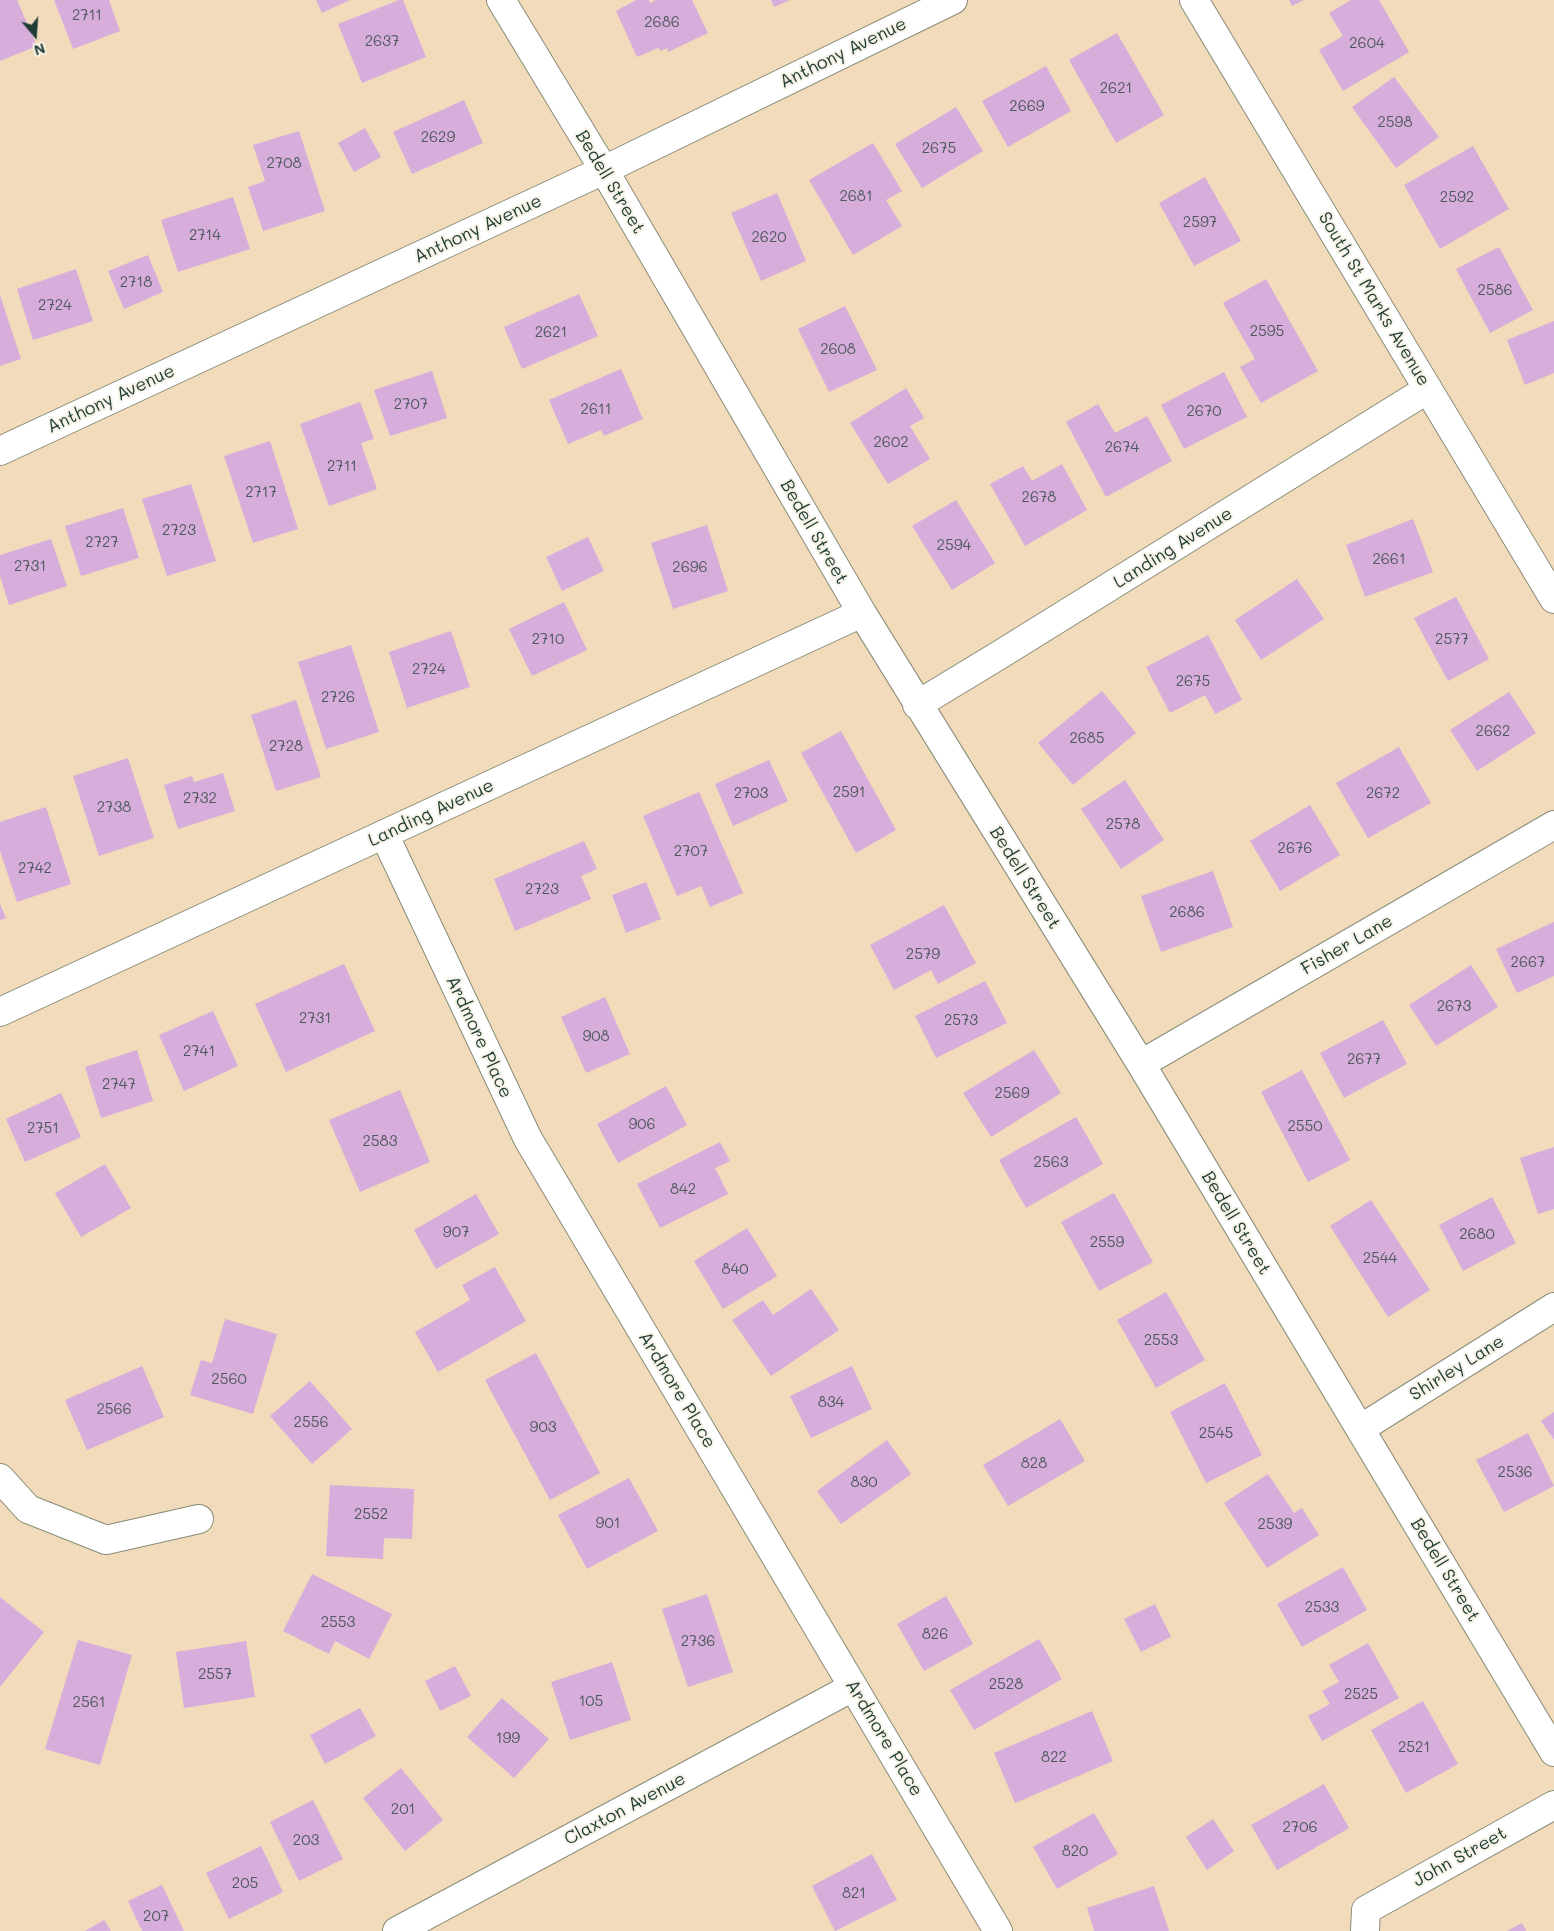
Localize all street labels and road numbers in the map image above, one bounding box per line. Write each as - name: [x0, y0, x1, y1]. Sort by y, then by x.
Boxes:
- street label: Anthony Avenue: [776, 13, 910, 93]
- street label: Bedell Street: [571, 126, 649, 238]
- street label: Anthony Avenue: [411, 190, 545, 268]
- street label: South St Marks Avenue: [1313, 208, 1435, 390]
- street label: Anthony Avenue: [44, 360, 178, 438]
- street label: Bedell Street: [775, 476, 853, 588]
- street label: Landing Avenue: [1110, 503, 1236, 593]
- street label: Landing Avenue: [365, 774, 497, 852]
- street label: Bedell Street: [985, 823, 1065, 933]
- street label: Fisher Lane: [1297, 910, 1397, 980]
- street label: Ardmore Place: [441, 972, 517, 1102]
- street label: Bedell Street: [1197, 1167, 1275, 1279]
- street label: Ardmore Place: [634, 1328, 720, 1452]
- street label: Shirley Lane: [1406, 1330, 1508, 1406]
- street label: Bedell Street: [1406, 1514, 1484, 1626]
- street label: Ardmore Place: [841, 1676, 927, 1800]
- street label: Claxton Avenue: [561, 1768, 689, 1850]
- street label: John Street: [1409, 1822, 1511, 1892]

